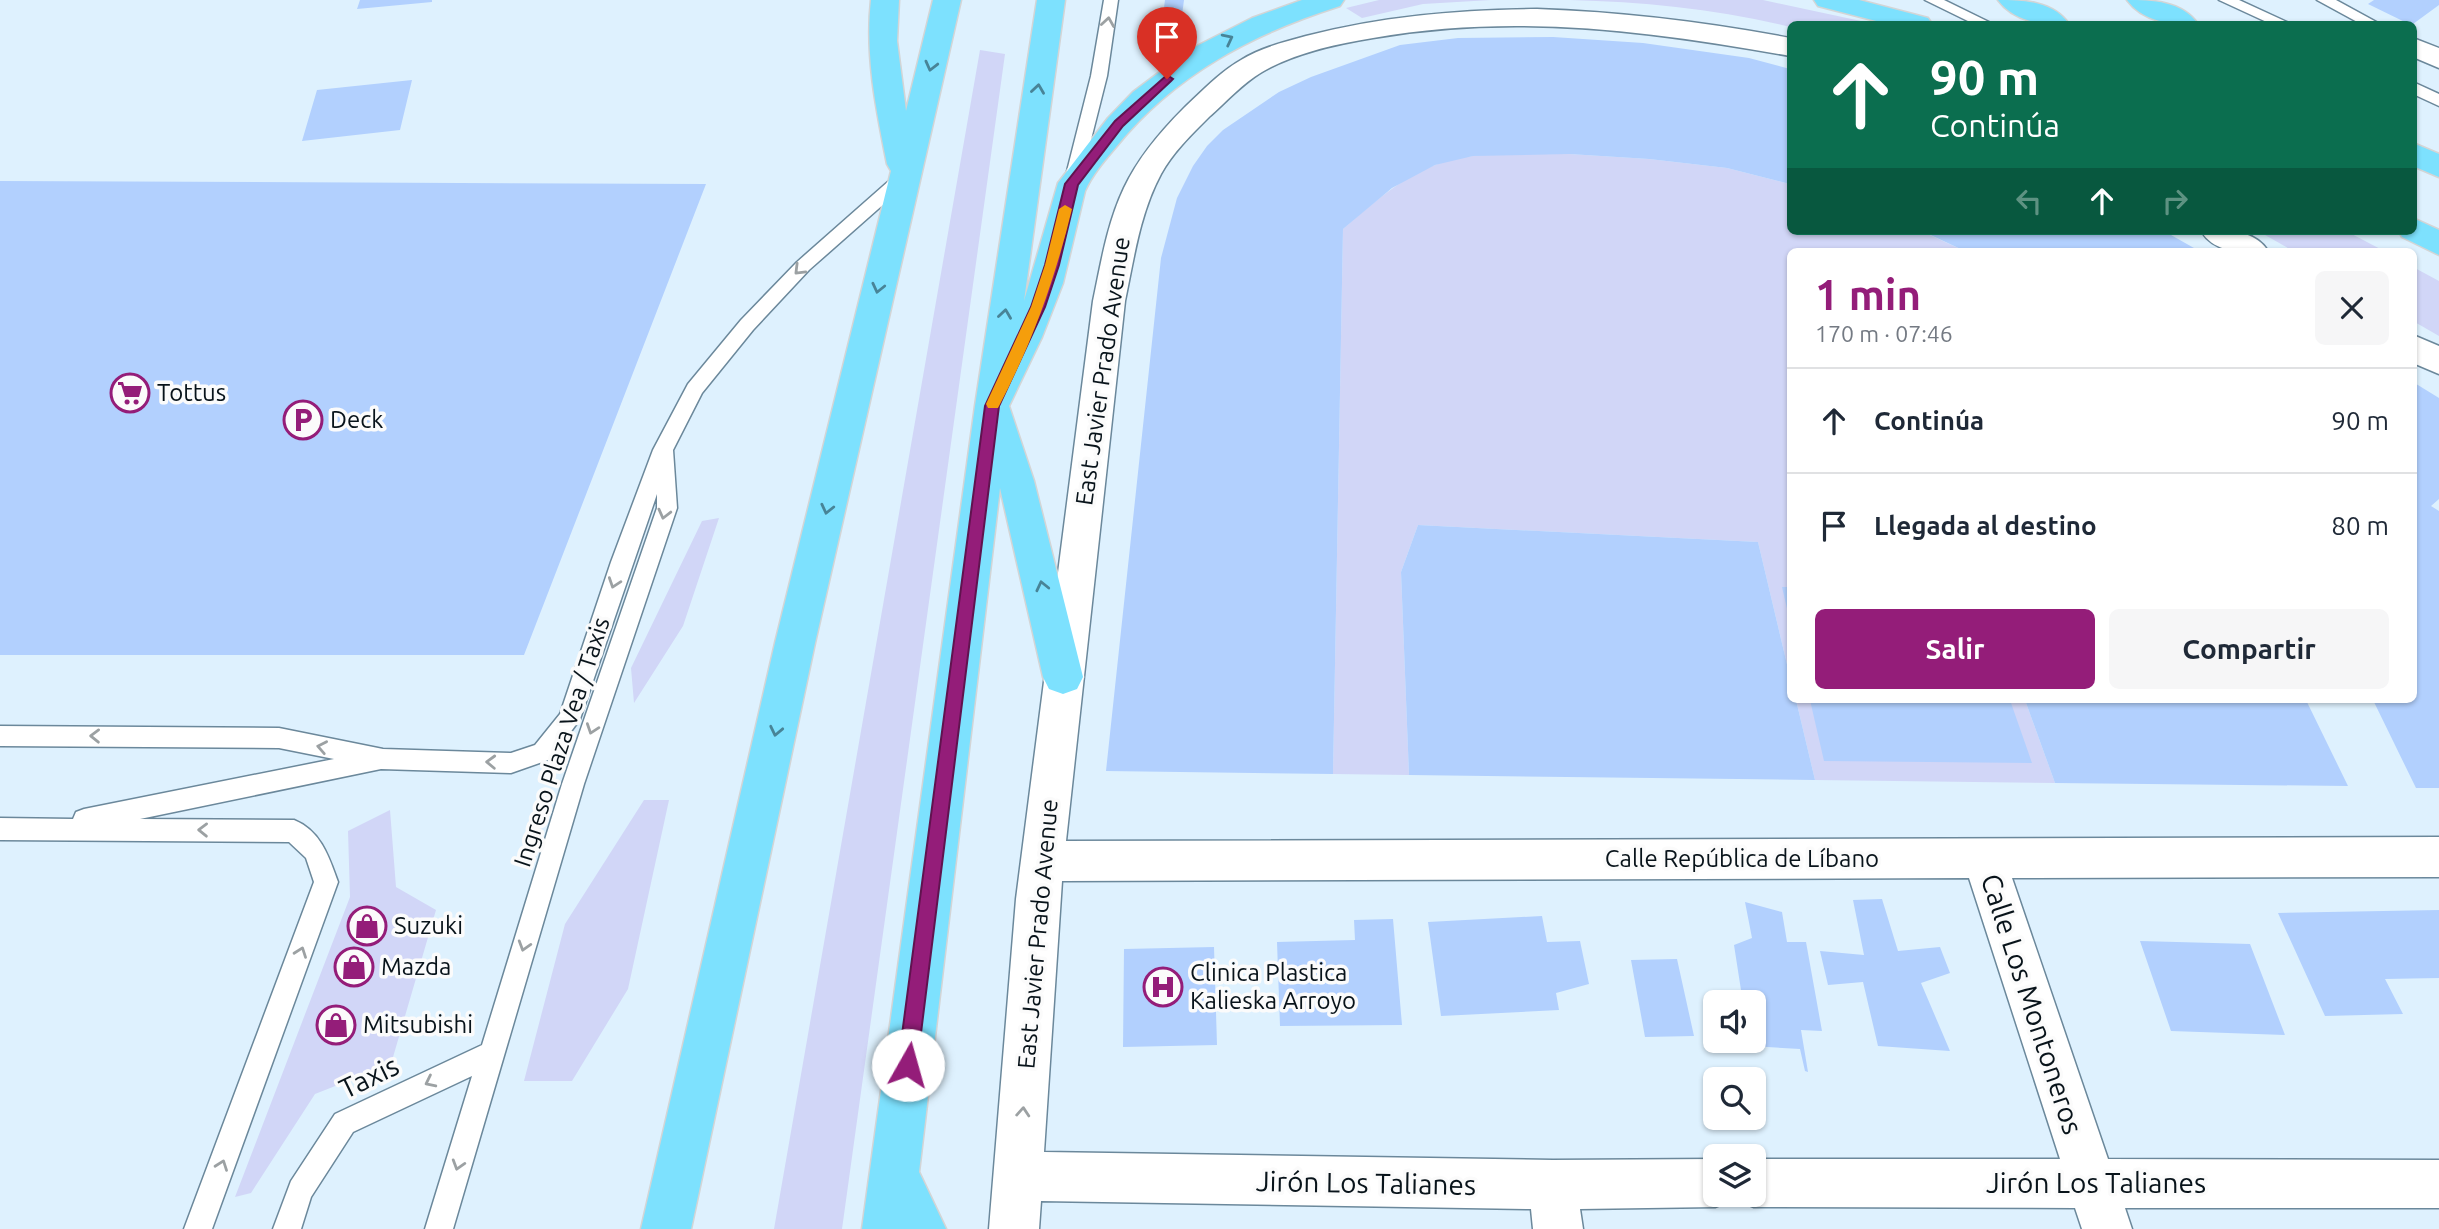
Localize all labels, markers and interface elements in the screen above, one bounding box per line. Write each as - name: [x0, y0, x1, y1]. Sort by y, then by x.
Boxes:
- pin: [1137, 7, 1197, 79]
- one-way arrow: [1100, 16, 1115, 28]
- icon: arrive: [1148, 18, 1186, 56]
- one-way arrow: [1221, 34, 1233, 47]
- icon: ahead: [1815, 49, 1906, 140]
- text: 90 m: [1930, 49, 2039, 104]
- one-way arrow: [925, 60, 939, 72]
- one-way arrow: [1030, 83, 1045, 95]
- text: Continúa: [1930, 107, 2060, 143]
- icon: left: [2010, 182, 2048, 220]
- icon: ahead: [2083, 182, 2121, 220]
- icon: right: [2156, 182, 2194, 220]
- street label: East Javier Prado Avenue: [1070, 235, 1135, 507]
- one-way arrow: [794, 262, 807, 275]
- text: 1 min: [1815, 271, 1921, 318]
- button: close: [2315, 271, 2389, 345]
- one-way arrow: [872, 282, 887, 294]
- one-way arrow: [997, 309, 1012, 320]
- text: 170 m · 07:46: [1815, 321, 1953, 346]
- supermarket icon: Tottus: [109, 372, 151, 414]
- place label: Tottus: [157, 379, 226, 406]
- parking icon: Deck: [282, 399, 324, 441]
- icon: ahead: [1815, 402, 1853, 440]
- place label: Deck: [330, 406, 383, 433]
- text: Continúa: [1874, 406, 1984, 435]
- text: 90 m: [2331, 406, 2389, 435]
- one-way arrow: [820, 503, 835, 515]
- one-way arrow: [658, 507, 672, 519]
- icon: arrive: [1815, 507, 1853, 545]
- text: Llegada al destino: [1874, 511, 2097, 540]
- text: 80 m: [2331, 511, 2389, 540]
- one-way arrow: [608, 577, 622, 589]
- one-way arrow: [1036, 580, 1051, 592]
- button: Salir: [1815, 609, 2095, 689]
- button: Compartir: [2109, 609, 2389, 689]
- street label: Ingreso Plaza Vea / Taxis: [508, 614, 615, 870]
- one-way arrow: [586, 722, 600, 735]
- one-way arrow: [769, 725, 784, 737]
- one-way arrow: [89, 728, 100, 744]
- one-way arrow: [316, 740, 328, 755]
- one-way arrow: [485, 755, 496, 770]
- street label: East Javier Prado Avenue: [1012, 798, 1063, 1070]
- one-way arrow: [197, 823, 208, 838]
- street label: Calle República de Líbano: [1605, 845, 1879, 872]
- street label: Calle Los Montoneros: [1976, 870, 2089, 1138]
- shop icon: Suzuki: [346, 905, 388, 947]
- place label: Suzuki: [394, 912, 463, 939]
- one-way arrow: [518, 940, 533, 952]
- one-way arrow: [292, 946, 306, 958]
- shop icon: Mazda: [333, 946, 375, 988]
- place label: Mazda: [381, 953, 451, 980]
- place label: Clinica Plastica Kalieska Arroyo: [1190, 959, 1356, 1014]
- hospital icon: Clinica Plastica Kalieska Arroyo: [1142, 966, 1184, 1008]
- map controls: [1703, 990, 1766, 1207]
- button: sound: [1703, 990, 1766, 1053]
- shop icon: Mitsubishi: [315, 1004, 357, 1046]
- place label: Mitsubishi: [363, 1011, 473, 1038]
- position arrow: [871, 1028, 945, 1102]
- street label: Taxis: [334, 1049, 403, 1104]
- button: search: [1703, 1067, 1766, 1130]
- one-way arrow: [425, 1074, 438, 1088]
- one-way arrow: [1015, 1106, 1030, 1117]
- button: layers: [1703, 1144, 1766, 1207]
- one-way arrow: [214, 1159, 228, 1171]
- one-way arrow: [452, 1159, 466, 1171]
- street label: Jirón Los Talianes: [1256, 1165, 1476, 1200]
- street label: Jirón Los Talianes: [1986, 1167, 2206, 1198]

